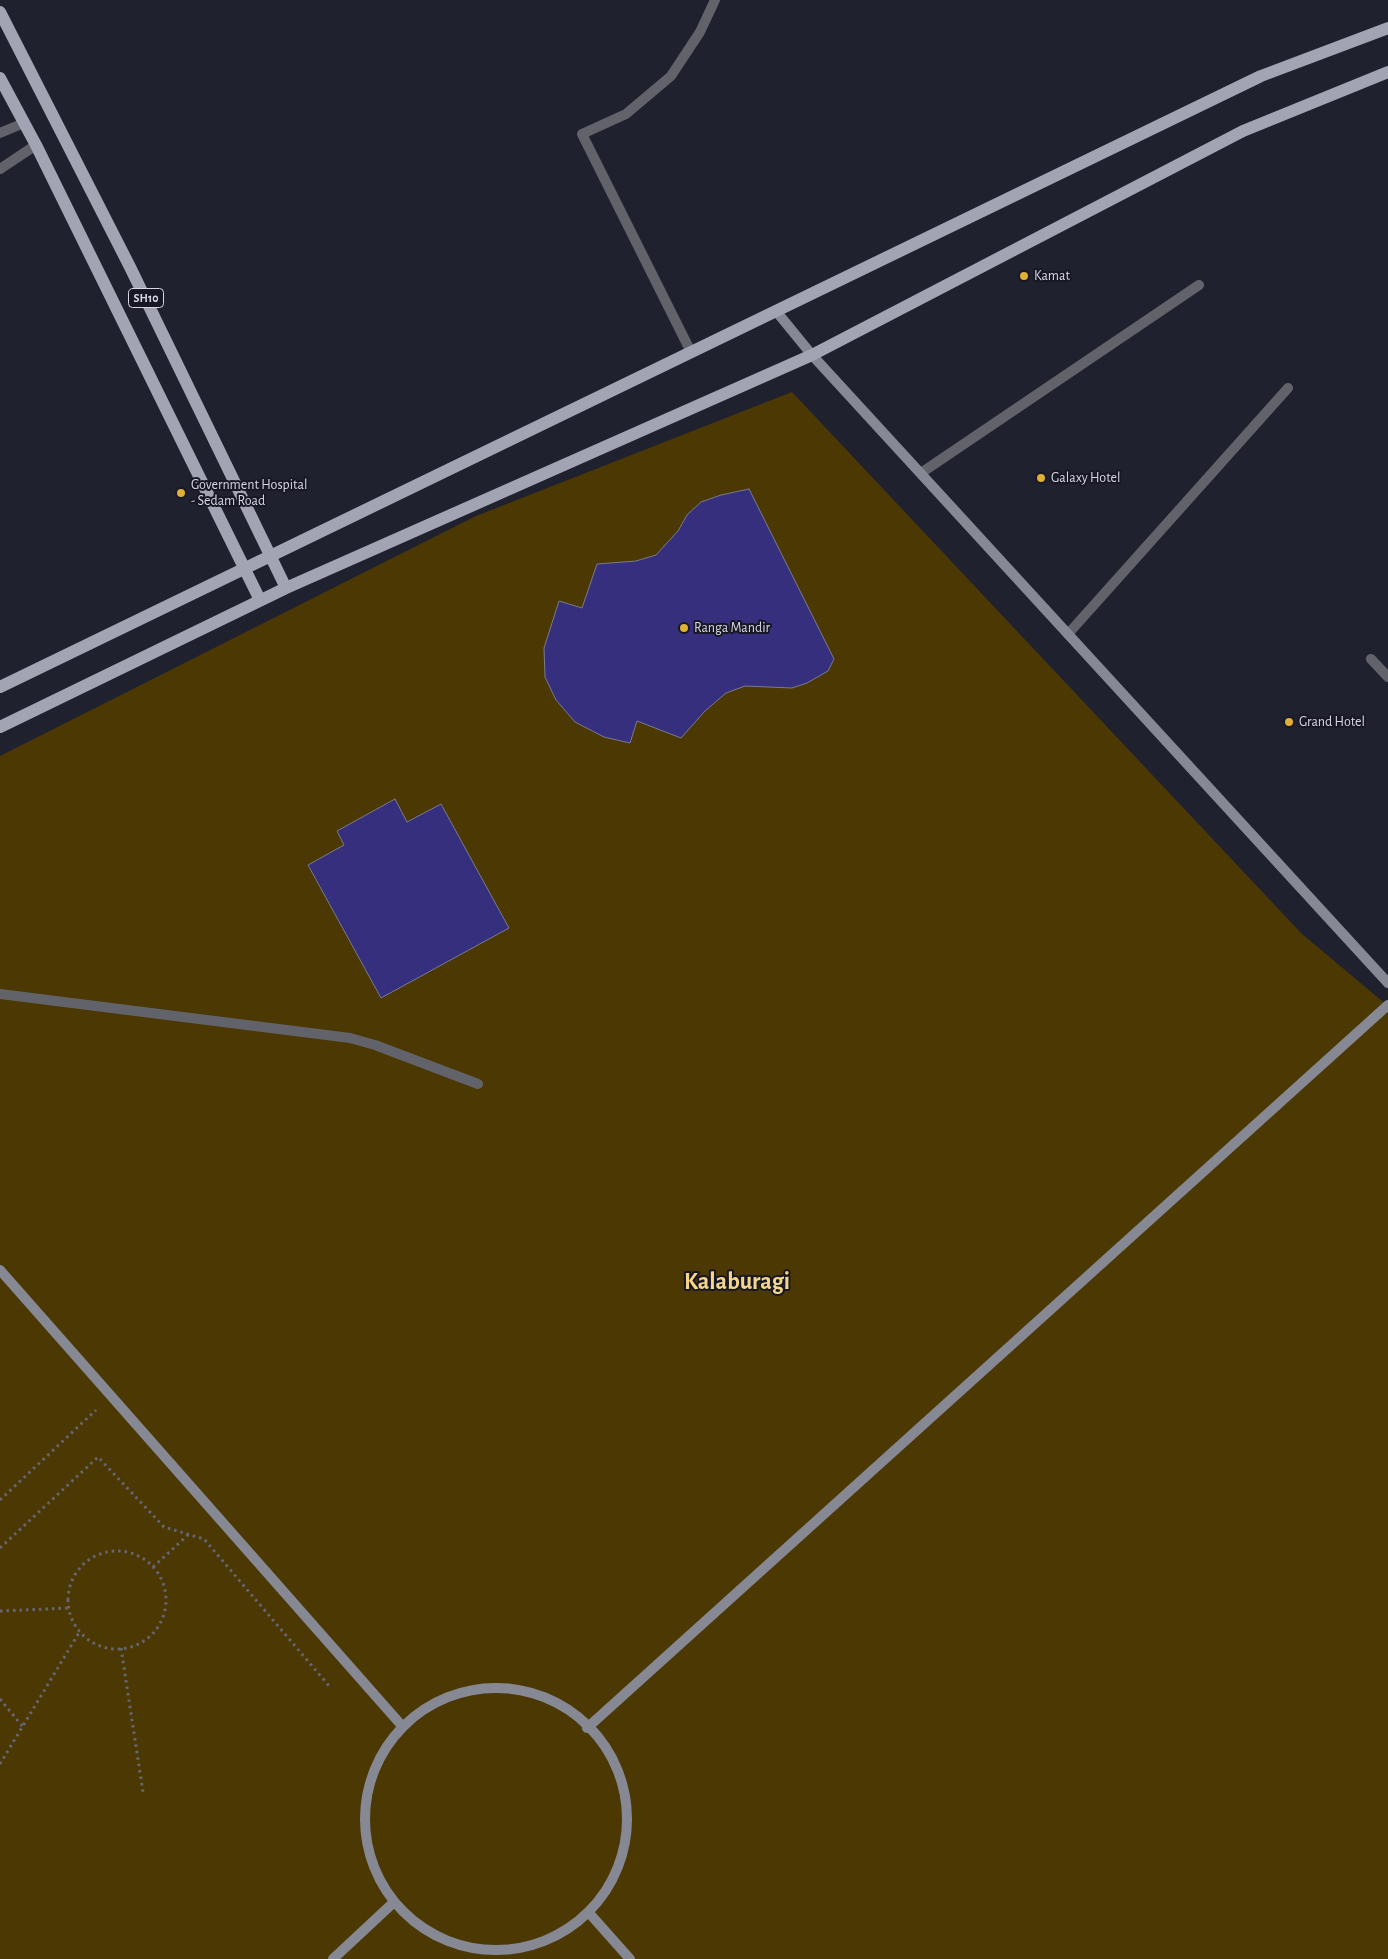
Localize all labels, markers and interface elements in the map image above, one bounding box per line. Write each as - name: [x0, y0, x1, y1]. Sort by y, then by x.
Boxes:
- place label: Kamat: [1034, 268, 1070, 284]
- marker: Kamat: [1018, 270, 1030, 282]
- road number: SH10: [128, 288, 164, 308]
- place label: Galaxy Hotel: [1051, 470, 1120, 486]
- marker: Galaxy Hotel: [1035, 472, 1047, 484]
- place label: Government Hospital - Sedam Road: [191, 477, 307, 510]
- marker: Government Hospital - Sedam Road: [175, 487, 187, 499]
- place label: Ranga Mandir: [694, 620, 770, 636]
- marker: Ranga Mandir: [678, 622, 690, 634]
- place label: Grand Hotel: [1299, 714, 1365, 730]
- marker: Grand Hotel: [1283, 716, 1295, 728]
- district label: Kalaburagi: [684, 1268, 790, 1296]

